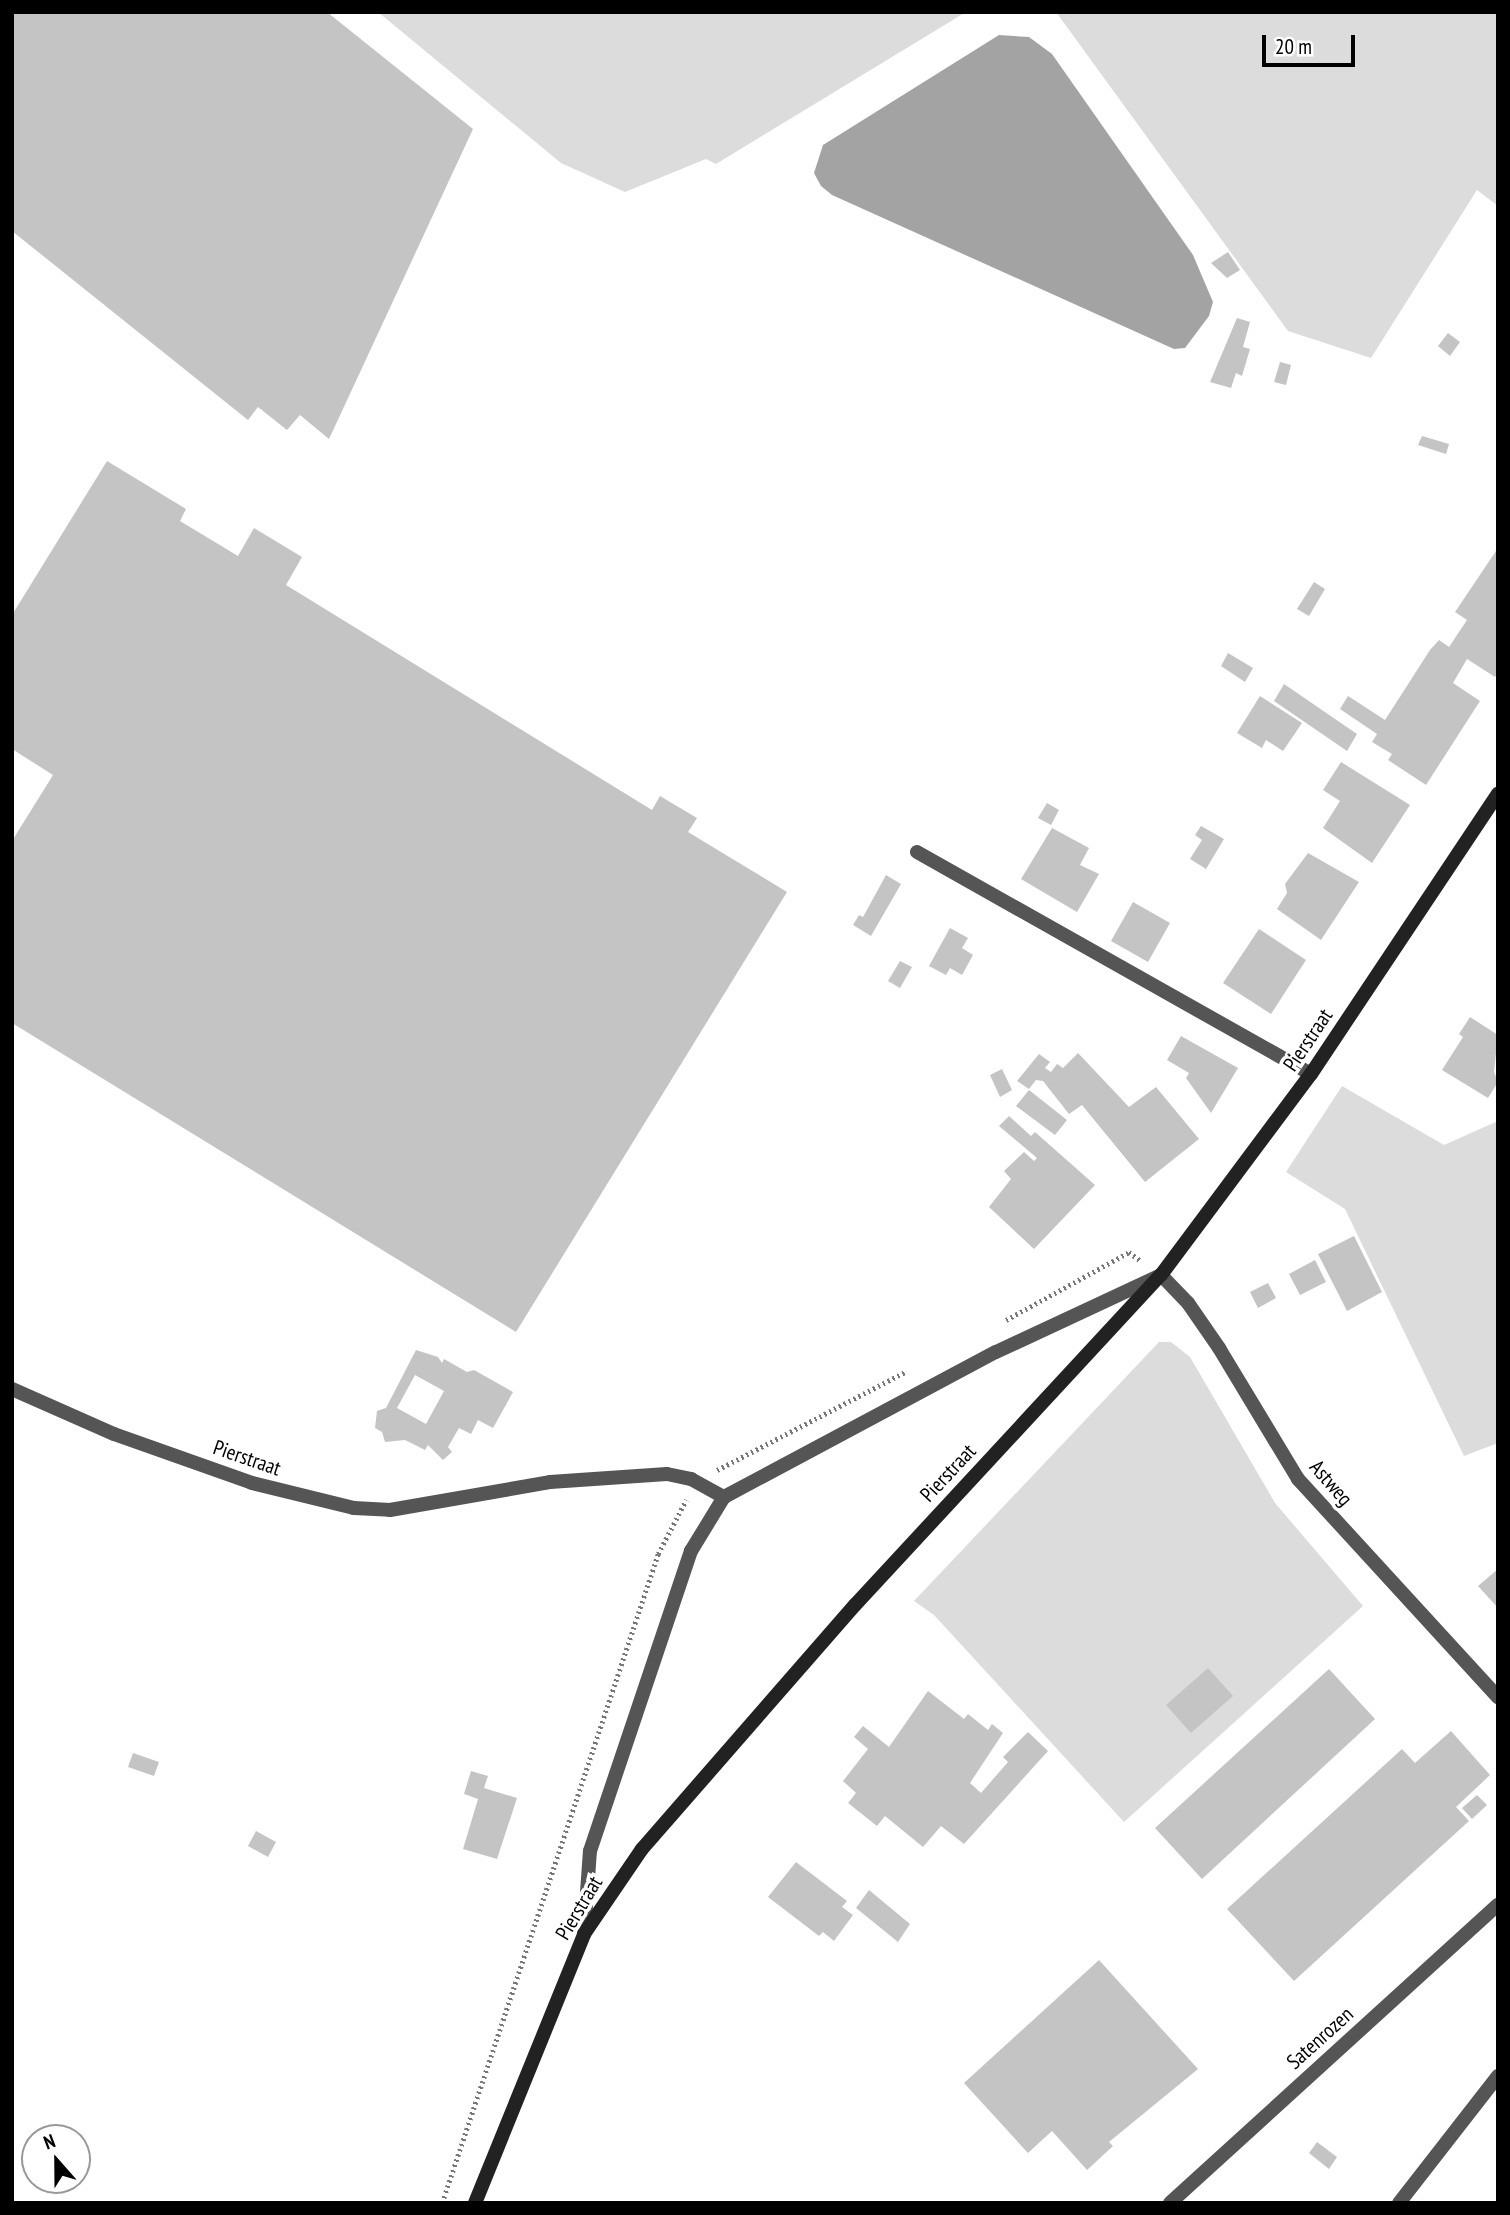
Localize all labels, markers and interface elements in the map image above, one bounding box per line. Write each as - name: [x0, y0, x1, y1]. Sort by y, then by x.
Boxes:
- scale bar: [1265, 21, 1358, 65]
- text: 20 m: [1275, 33, 1312, 60]
- street label: Pierstraat: [1278, 1004, 1338, 1076]
- street label: Pierstraat: [210, 1435, 284, 1481]
- street label: Pierstraat: [915, 1439, 981, 1507]
- street label: Astweg: [1304, 1455, 1358, 1511]
- street label: Pierstraat: [550, 1872, 608, 1944]
- street label: Satenrozen: [1282, 2002, 1358, 2074]
- north arrow: [21, 2124, 91, 2194]
- text: N: [40, 2128, 58, 2154]

